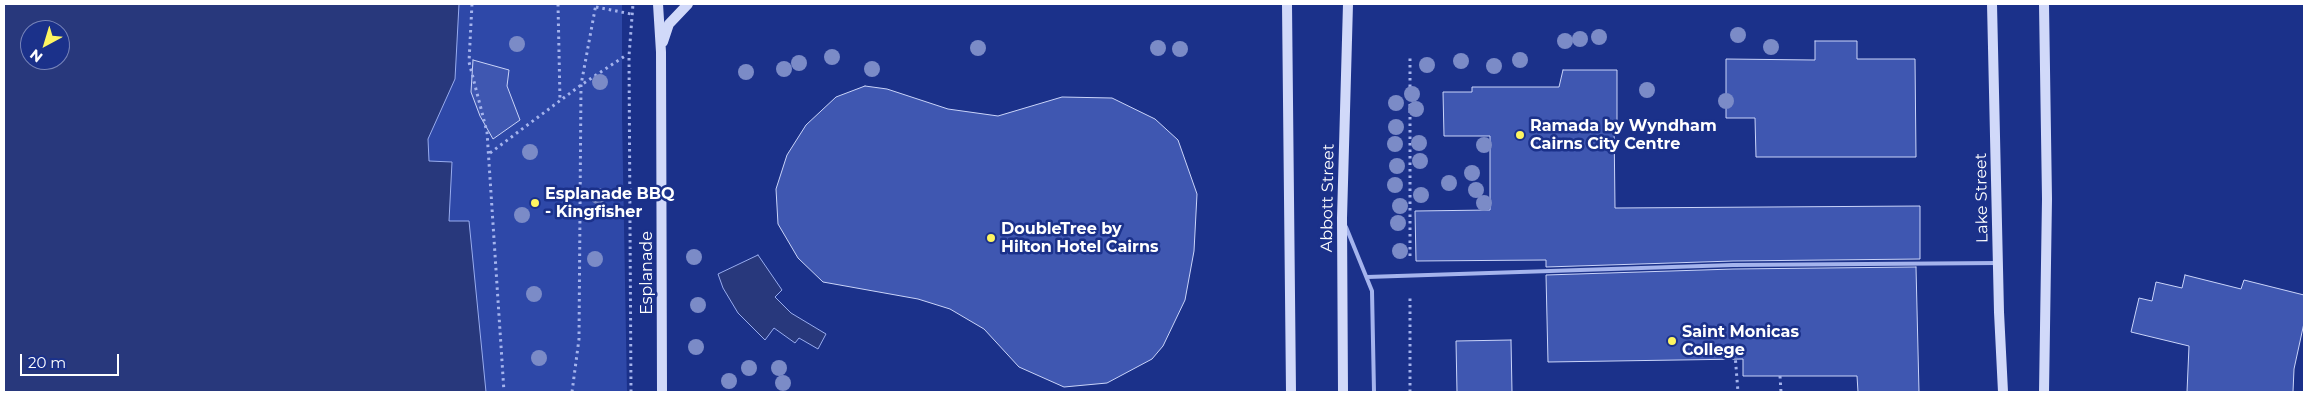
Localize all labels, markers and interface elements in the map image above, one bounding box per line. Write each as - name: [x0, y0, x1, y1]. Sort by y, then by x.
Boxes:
- north arrow: [20, 20, 70, 70]
- text: N: [26, 45, 46, 66]
- place label: Ramada by Wyndham Cairns City Centre: [1530, 116, 1717, 154]
- marker: Ramada by Wyndham Cairns City Centre: [1514, 129, 1526, 141]
- street label: Abbott Street: [1317, 144, 1339, 252]
- street label: Lake Street: [1972, 153, 1992, 243]
- place label: Esplanade BBQ - Kingfisher: [545, 184, 675, 222]
- marker: Esplanade BBQ - Kingfisher: [529, 197, 541, 209]
- place label: DoubleTree by Hilton Hotel Cairns: [1001, 219, 1158, 257]
- street label: Esplanade: [637, 231, 657, 315]
- marker: DoubleTree by Hilton Hotel Cairns: [985, 232, 997, 244]
- place label: Saint Monicas College: [1682, 322, 1799, 360]
- marker: Saint Monicas College: [1666, 335, 1678, 347]
- scale bar: [22, 344, 121, 376]
- text: 20 m: [28, 353, 66, 372]

